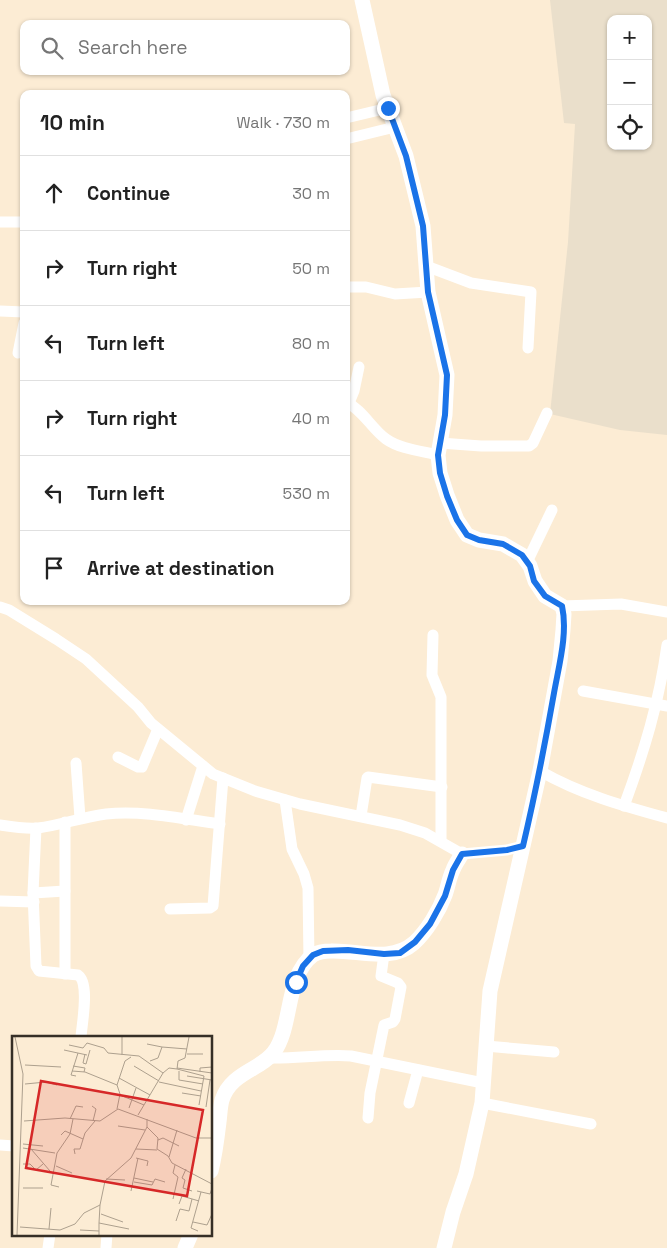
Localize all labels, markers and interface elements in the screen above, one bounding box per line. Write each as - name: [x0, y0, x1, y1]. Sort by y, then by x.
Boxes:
- map controls: [607, 15, 652, 150]
- button: +: [607, 15, 652, 60]
- search box: [20, 20, 350, 75]
- icon: search: [38, 34, 66, 62]
- text: Search here: [78, 35, 188, 60]
- button: −: [607, 60, 652, 105]
- route end: [377, 97, 400, 120]
- button: locate: [607, 105, 652, 150]
- text: 10 min: [40, 109, 105, 136]
- text: Walk · 730 m: [236, 112, 330, 133]
- icon: ahead: [40, 179, 68, 207]
- text: Continue: [87, 181, 170, 206]
- text: 30 m: [292, 183, 330, 204]
- icon: right: [40, 254, 68, 282]
- text: Turn right: [87, 256, 177, 281]
- text: 50 m: [292, 258, 330, 279]
- icon: left: [40, 329, 68, 357]
- text: Turn left: [87, 331, 165, 356]
- text: 80 m: [292, 333, 330, 354]
- icon: right: [40, 404, 68, 432]
- text: Turn right: [87, 406, 177, 431]
- text: 40 m: [292, 408, 330, 429]
- icon: left: [40, 479, 68, 507]
- text: Turn left: [87, 481, 165, 506]
- text: 530 m: [283, 483, 330, 504]
- icon: arrive: [40, 554, 68, 582]
- text: Arrive at destination: [87, 556, 275, 581]
- route start: [285, 971, 308, 994]
- inset map: [12, 1036, 212, 1236]

